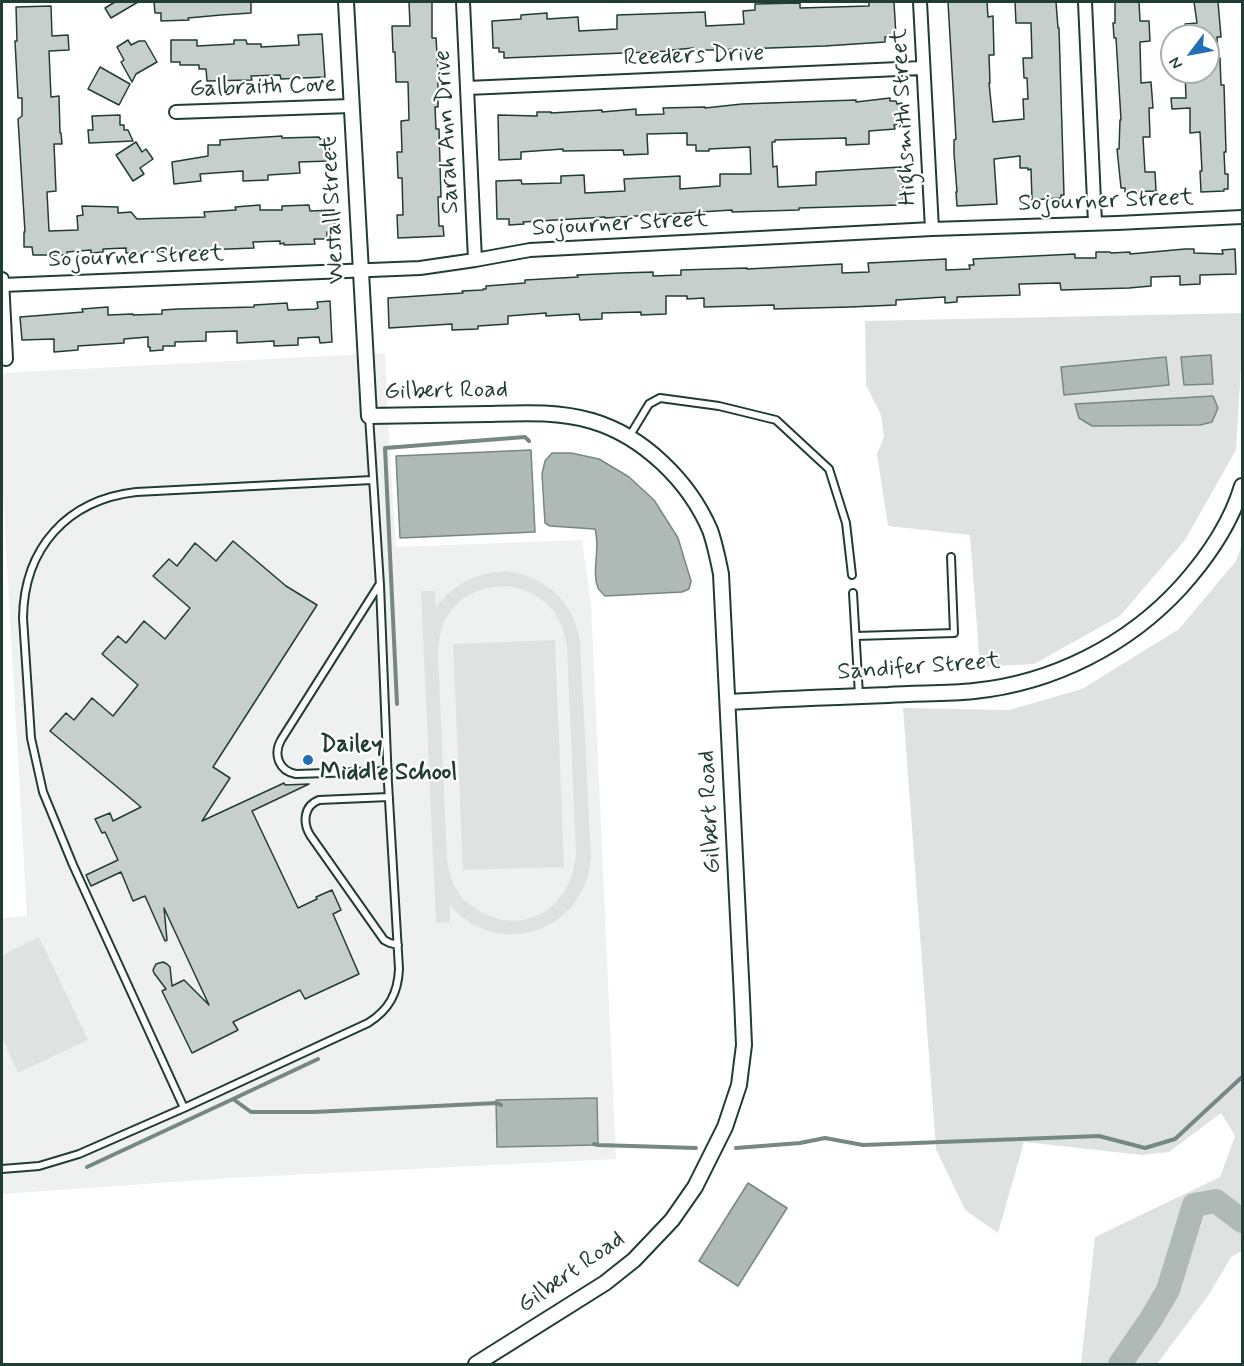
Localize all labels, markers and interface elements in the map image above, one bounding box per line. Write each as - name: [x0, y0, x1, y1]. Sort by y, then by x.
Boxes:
- north arrow: [1160, 24, 1220, 84]
- street label: Highsmith Street: [886, 28, 924, 206]
- street label: Reeders Drive: [623, 40, 765, 74]
- street label: Sarah Ann Drive: [429, 49, 467, 215]
- text: N: [1164, 53, 1188, 73]
- street label: Galbraith Cove: [189, 71, 337, 105]
- street label: Westall Street: [316, 135, 352, 285]
- street label: Sojourner Street: [1017, 185, 1195, 219]
- street label: Sojourner Street: [531, 206, 709, 244]
- street label: Sojourner Street: [47, 241, 225, 275]
- street label: Gilbert Road: [384, 377, 508, 407]
- street label: Sandifer Street: [836, 648, 1002, 688]
- place label: Dailey Middle School: [320, 732, 457, 788]
- street label: Gilbert Road: [693, 749, 729, 875]
- marker: Dailey Middle School: [301, 753, 315, 767]
- street label: Gilbert Road: [513, 1226, 631, 1320]

